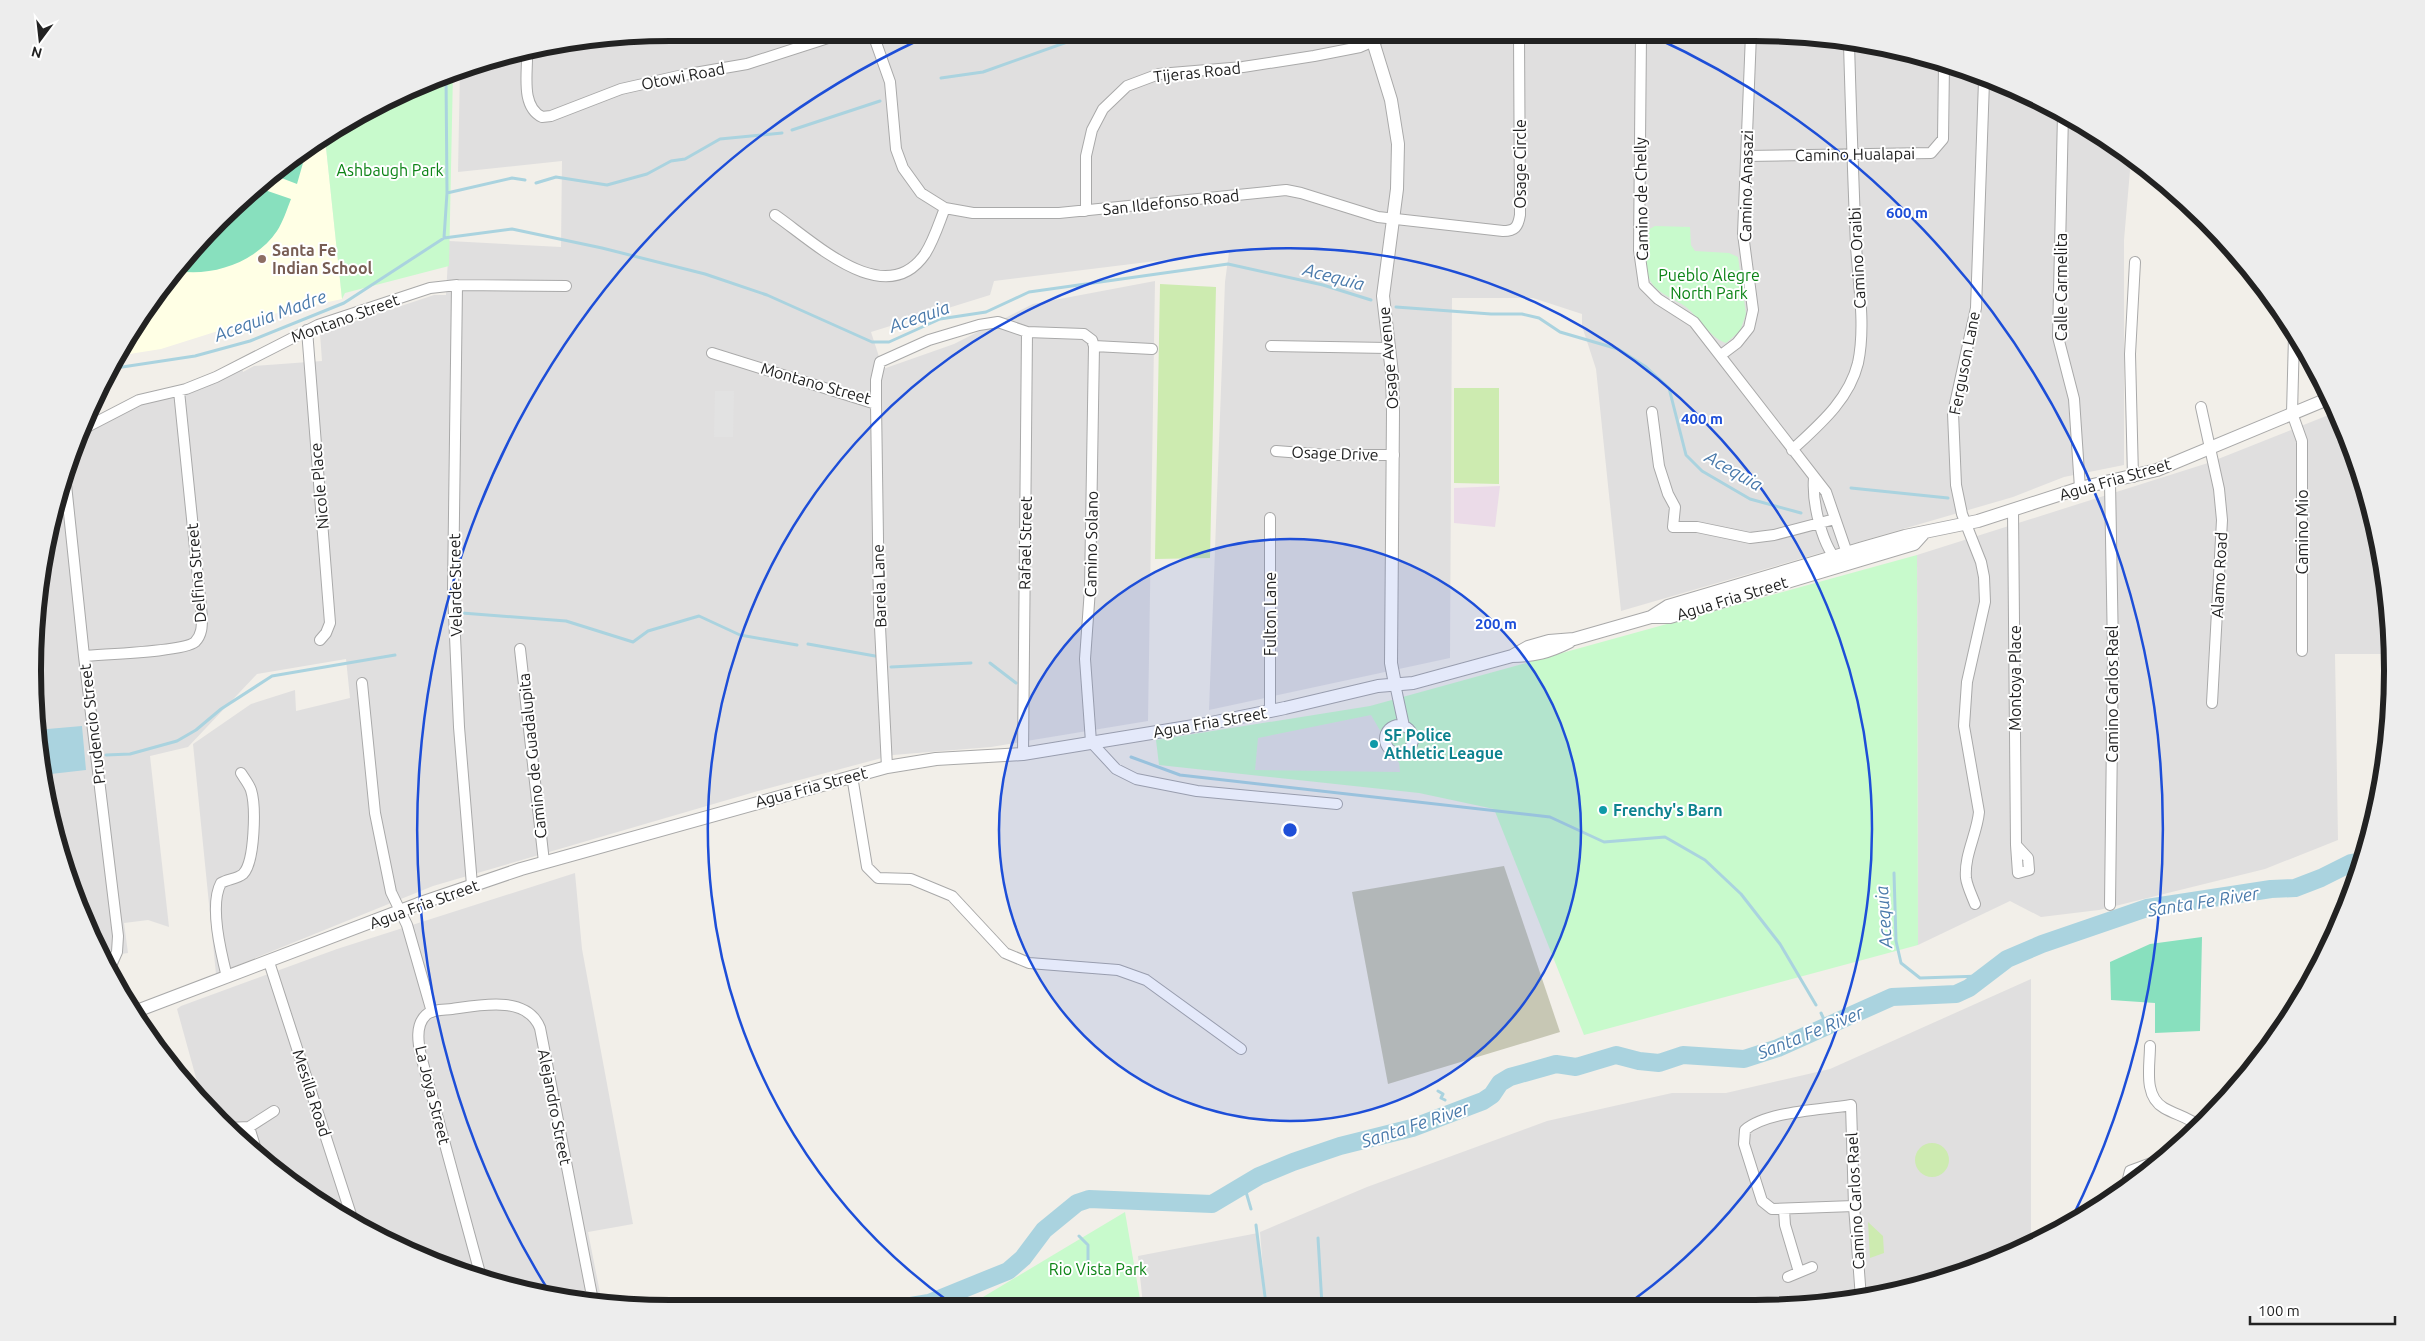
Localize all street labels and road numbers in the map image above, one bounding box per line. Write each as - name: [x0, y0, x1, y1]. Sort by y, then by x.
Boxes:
- street label: Tijeras Road: [1152, 58, 1242, 86]
- street label: Otowi Road: [640, 59, 726, 93]
- street label: Osage Circle: [1511, 119, 1529, 209]
- street label: Camino Anasazi: [1736, 130, 1756, 242]
- street label: Camino de Chelly: [1631, 137, 1651, 261]
- street label: Camino Hualapai: [1795, 144, 1915, 164]
- street label: San Ildefonso Road: [1102, 186, 1240, 218]
- street label: Camino Oraibi: [1845, 207, 1869, 309]
- street label: Calle Carmelita: [2052, 233, 2070, 341]
- street label: Montano Street: [288, 290, 402, 346]
- street label: Osage Avenue: [1375, 306, 1401, 410]
- street label: Ferguson Lane: [1945, 310, 1983, 416]
- street label: Montano Street: [759, 359, 874, 408]
- street label: Nicole Place: [306, 442, 332, 530]
- street label: Osage Drive: [1291, 442, 1379, 464]
- street label: Agua Fria Street: [2057, 454, 2174, 504]
- street label: Camino Mio: [2293, 489, 2311, 575]
- street label: Camino Solano: [1081, 491, 1101, 597]
- street label: Rafael Street: [1015, 495, 1035, 590]
- street label: Delfina Street: [183, 522, 209, 624]
- street label: Alamo Road: [2208, 531, 2230, 619]
- street label: Velarde Street: [445, 532, 465, 637]
- street label: Barela Lane: [869, 544, 889, 628]
- street label: Fulton Lane: [1261, 572, 1279, 656]
- street label: Agua Fria Street: [1674, 572, 1790, 623]
- street label: Montoya Place: [2006, 625, 2024, 731]
- street label: Camino Carlos Rael: [2103, 625, 2121, 763]
- street label: Prudencio Street: [76, 662, 108, 785]
- street label: Camino de Guadalupita: [514, 672, 550, 840]
- street label: Agua Fria Street: [1152, 703, 1269, 741]
- street label: Agua Fria Street: [753, 763, 870, 811]
- street label: Agua Fria Street: [367, 876, 482, 932]
- street label: La Joya Street: [412, 1044, 454, 1147]
- street label: Mesilla Road: [289, 1047, 335, 1139]
- street label: Alejandro Street: [535, 1047, 575, 1167]
- street label: Camino Carlos Rael: [1842, 1132, 1868, 1270]

